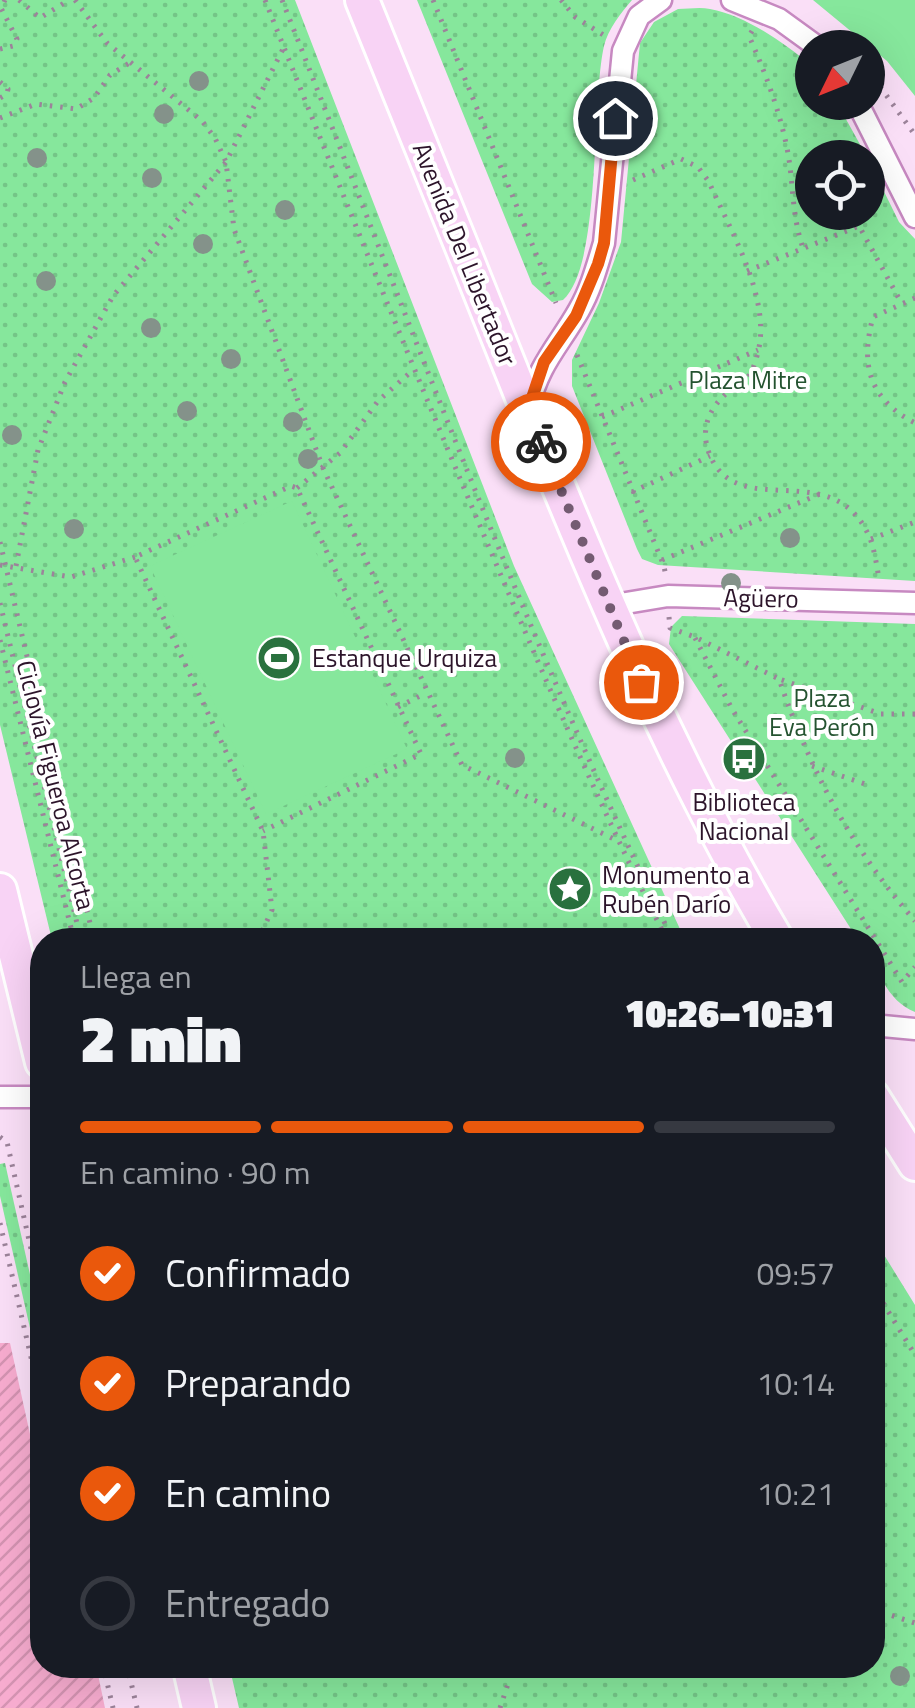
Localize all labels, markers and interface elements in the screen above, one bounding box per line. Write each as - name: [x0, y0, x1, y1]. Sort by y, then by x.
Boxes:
- north arrow: [795, 30, 885, 120]
- map controls: [795, 30, 885, 230]
- pin: [573, 76, 658, 161]
- icon: home: [588, 91, 643, 146]
- street label: Avenida Del Libertador: [403, 137, 527, 371]
- button: locate: [795, 140, 885, 230]
- park label: Plaza Mitre: [689, 361, 807, 399]
- courier: [491, 392, 591, 492]
- icon: bike: [514, 415, 569, 470]
- street label: Agüero: [723, 578, 799, 618]
- sports icon: Estanque Urquiza: [256, 635, 302, 681]
- place label: Estanque Urquiza: [312, 639, 497, 677]
- pin: [599, 640, 684, 725]
- icon: bag: [614, 655, 669, 710]
- street label: Ciclovía Figueroa Alcorta: [7, 656, 105, 914]
- park label: Plaza Eva Perón: [769, 679, 875, 746]
- bus stop icon: Biblioteca Nacional: [721, 736, 767, 782]
- place label: Biblioteca Nacional: [692, 783, 796, 850]
- place label: Monumento a Rubén Darío: [602, 856, 750, 923]
- place icon: Monumento a Rubén Darío: [547, 866, 593, 912]
- text: Llega en: [80, 952, 192, 1000]
- text: 10:26–10:31: [625, 984, 835, 1042]
- text: 2 min: [80, 988, 241, 1087]
- text: En camino · 90 m: [80, 1148, 310, 1196]
- text: Confirmado: [165, 1244, 351, 1302]
- icon: check: [80, 1246, 135, 1301]
- text: 09:57: [756, 1249, 835, 1297]
- text: Preparando: [165, 1354, 351, 1412]
- icon: check: [80, 1356, 135, 1411]
- text: 10:14: [756, 1359, 835, 1407]
- text: En camino: [165, 1464, 331, 1522]
- icon: check: [80, 1466, 135, 1521]
- text: 10:21: [756, 1469, 835, 1517]
- text: Entregado: [165, 1574, 330, 1632]

